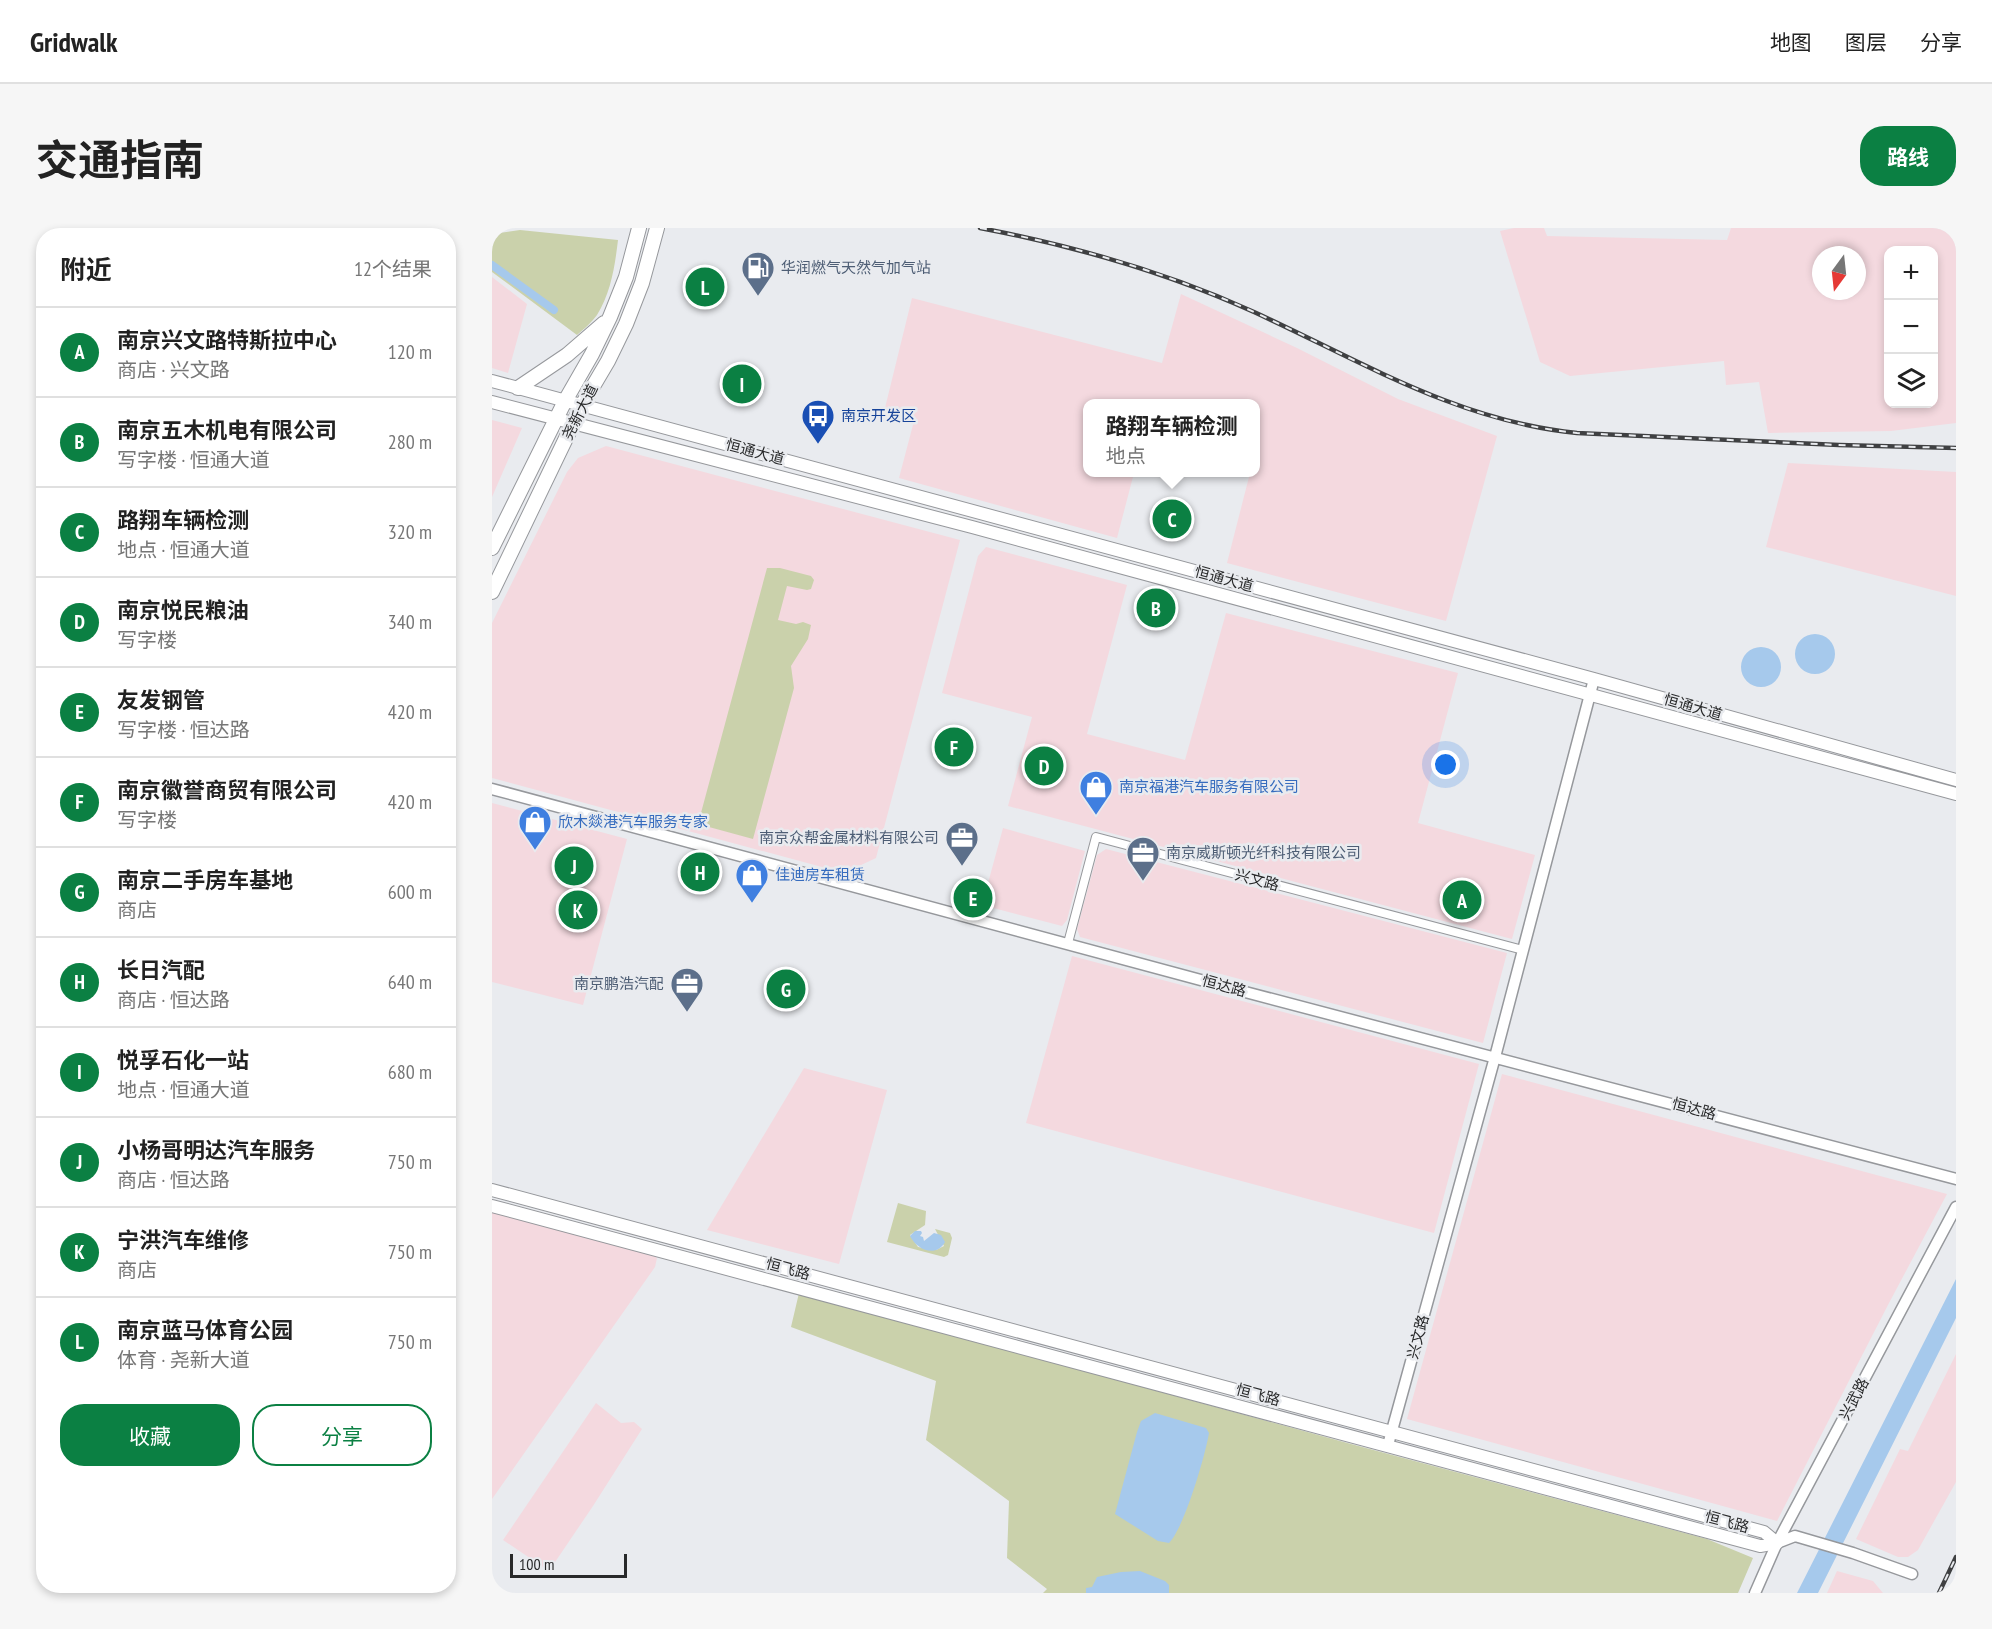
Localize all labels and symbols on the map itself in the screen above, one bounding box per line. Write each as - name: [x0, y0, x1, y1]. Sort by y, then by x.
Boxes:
- north arrow: [1812, 246, 1866, 300]
- fuel station icon: 华润燃气天然气加气站: [740, 250, 776, 297]
- place label: 华润燃气天然气加气站: [781, 258, 931, 277]
- pin: L: [686, 264, 724, 310]
- pin: I: [722, 362, 762, 406]
- street label: 尧新大道: [557, 381, 602, 443]
- bus stop icon: 南京开发区: [800, 398, 836, 445]
- place label: 南京开发区: [841, 406, 916, 425]
- street label: 恒通大道: [724, 435, 787, 468]
- pin: C: [1152, 496, 1192, 542]
- street label: 恒通大道: [1193, 562, 1256, 595]
- pin: B: [1136, 586, 1176, 631]
- street label: 恒通大道: [1662, 689, 1725, 724]
- pin: F: [934, 724, 974, 770]
- pin: D: [1024, 744, 1064, 788]
- your location: [1431, 750, 1460, 779]
- shop icon: 南京福港汽车服务有限公司: [1078, 769, 1114, 816]
- place label: 南京福港汽车服务有限公司: [1119, 777, 1299, 796]
- shop icon: 欣木燚港汽车服务专家: [517, 804, 553, 851]
- place label: 欣木燚港汽车服务专家: [558, 812, 708, 831]
- office icon: 南京众帮金属材料有限公司: [944, 820, 980, 867]
- place label: 南京众帮金属材料有限公司: [759, 828, 939, 847]
- office icon: 南京威斯顿光纤科技有限公司: [1125, 835, 1161, 882]
- place label: 南京威斯顿光纤科技有限公司: [1166, 843, 1361, 862]
- pin: J: [554, 844, 593, 888]
- pin: H: [680, 850, 720, 894]
- shop icon: 佳迪房车租赁: [734, 857, 770, 904]
- place label: 佳迪房车租赁: [775, 865, 865, 884]
- street label: 兴文路: [1233, 865, 1281, 895]
- pin: E: [954, 876, 992, 920]
- pin: A: [1442, 878, 1482, 922]
- pin: K: [558, 888, 598, 932]
- office icon: 南京鹏浩汽配: [669, 966, 705, 1013]
- pin: G: [766, 966, 806, 1011]
- street label: 恒达路: [1200, 971, 1248, 1001]
- place label: 南京鹏浩汽配: [574, 974, 664, 993]
- street label: 恒达路: [1670, 1094, 1718, 1124]
- street label: 恒飞路: [764, 1254, 812, 1284]
- street label: 兴文路: [1403, 1313, 1433, 1361]
- street label: 兴武路: [1835, 1374, 1873, 1423]
- street label: 恒飞路: [1234, 1380, 1282, 1410]
- street label: 恒飞路: [1703, 1507, 1751, 1537]
- scale bar: [510, 1551, 627, 1578]

